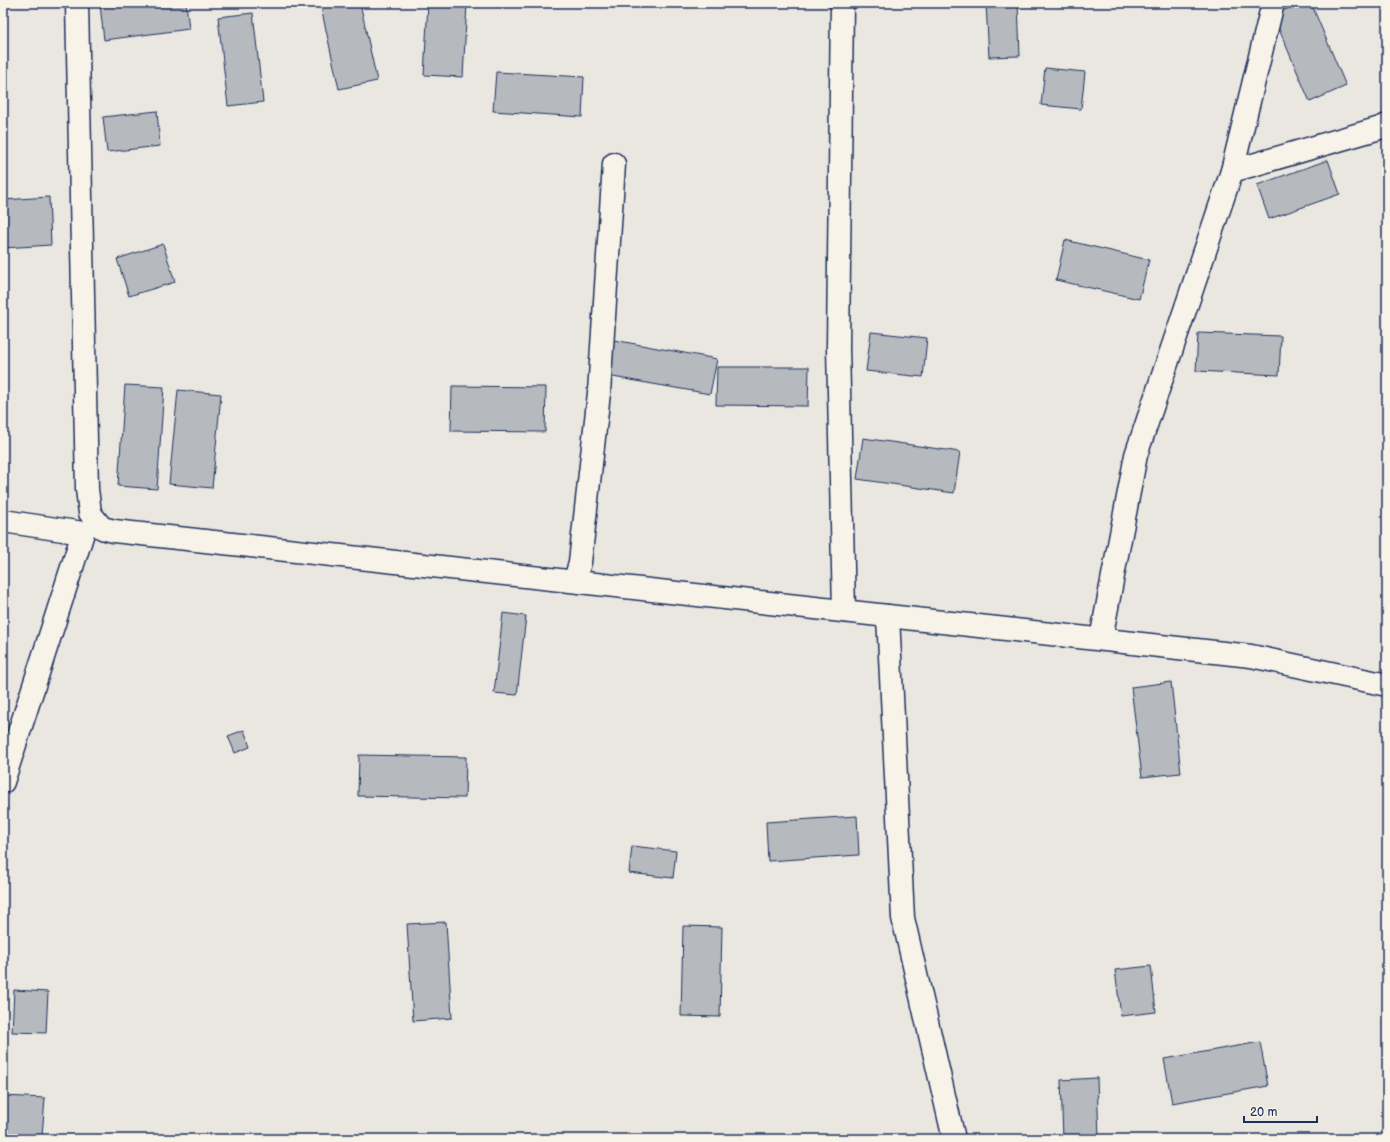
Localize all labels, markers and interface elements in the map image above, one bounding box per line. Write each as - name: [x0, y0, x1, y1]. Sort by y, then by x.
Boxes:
- scale bar: [1244, 1098, 1317, 1124]
- text: 20 m: [1250, 1105, 1277, 1120]

